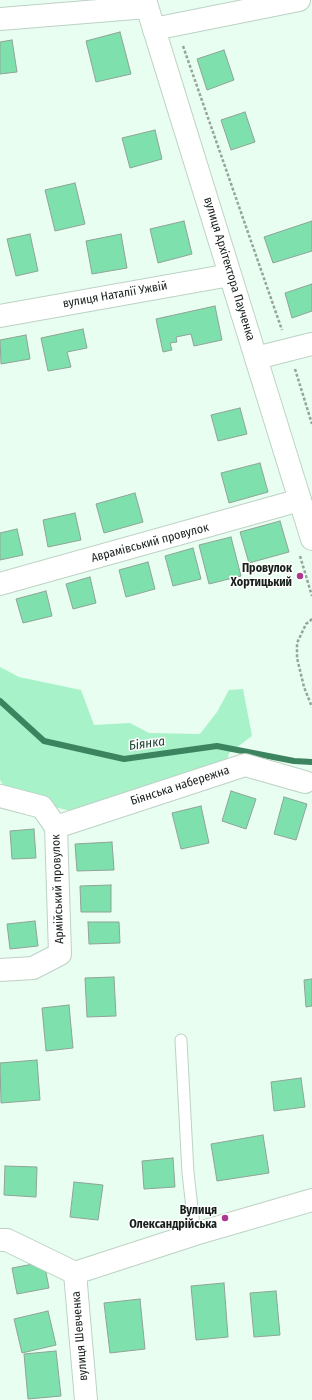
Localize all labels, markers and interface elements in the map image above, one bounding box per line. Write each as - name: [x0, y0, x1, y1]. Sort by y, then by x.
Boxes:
- street label: вулиця Архітектора Паученка: [200, 195, 258, 343]
- street label: вулиця Наталії Ужвій: [62, 279, 168, 311]
- street label: Аврамівський провулок: [90, 520, 210, 566]
- place label: Провулок Хортицький: [231, 562, 292, 590]
- marker: Провулок Хортицький: [295, 571, 305, 581]
- water label: Біянка: [128, 734, 166, 754]
- street label: Біянська набережна: [129, 763, 231, 809]
- street label: Армійський провулок: [49, 834, 67, 944]
- place label: Вулиця Олександрійська: [129, 1204, 217, 1232]
- marker: Вулиця Олександрійська: [220, 1213, 230, 1223]
- street label: вулиця Шевченка: [69, 1291, 91, 1381]

